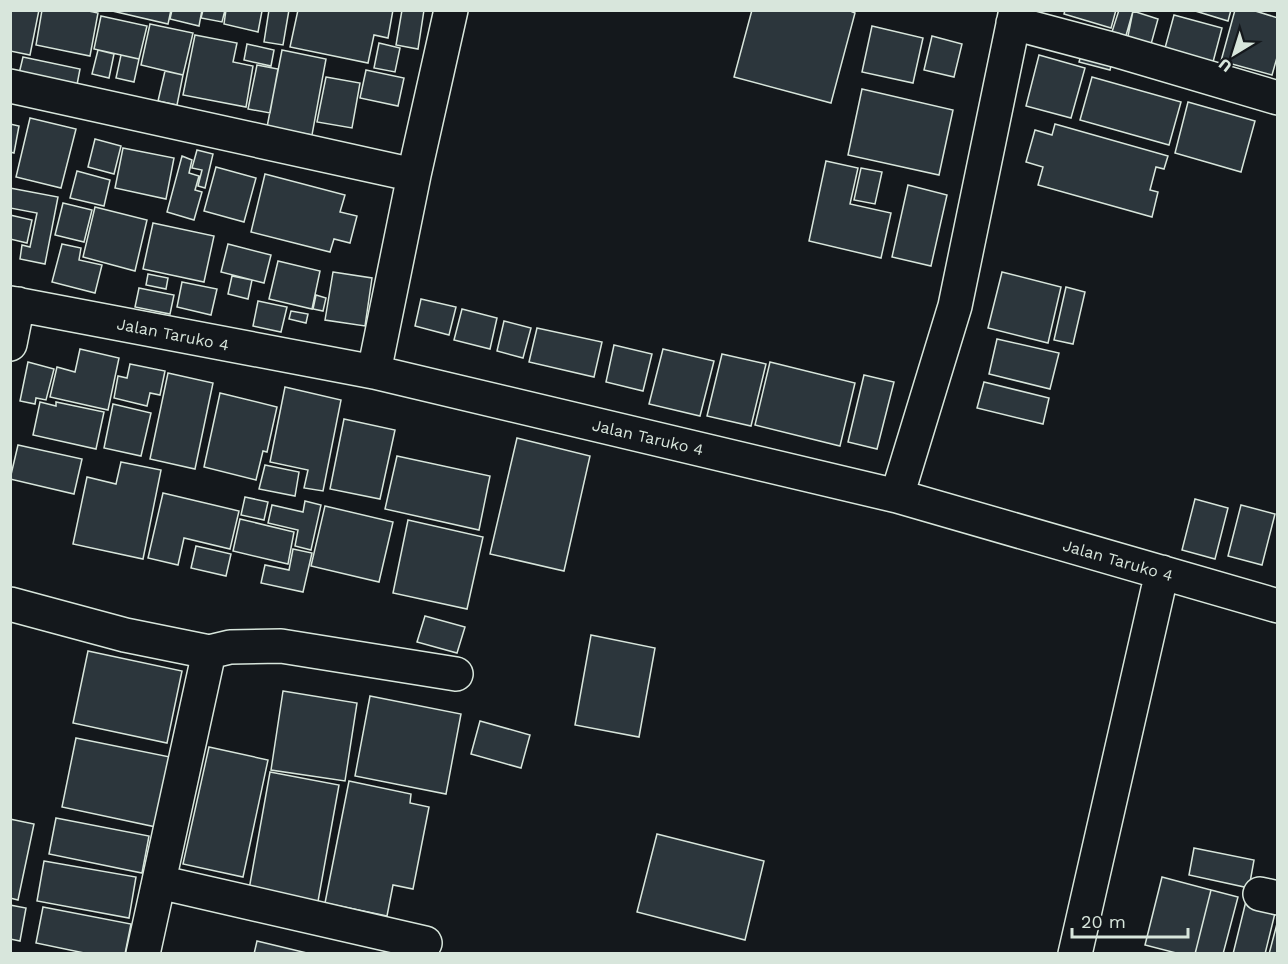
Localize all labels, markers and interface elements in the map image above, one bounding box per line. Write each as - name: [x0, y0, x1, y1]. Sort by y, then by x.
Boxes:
- north arrow: [1204, 24, 1264, 84]
- text: U: [1215, 54, 1235, 76]
- street label: Jalan Taruko 4: [115, 314, 231, 355]
- street label: Jalan Taruko 4: [590, 415, 706, 460]
- street label: Jalan Taruko 4: [1061, 536, 1175, 585]
- scale bar: [1072, 901, 1188, 939]
- text: 20 m: [1081, 911, 1126, 932]

